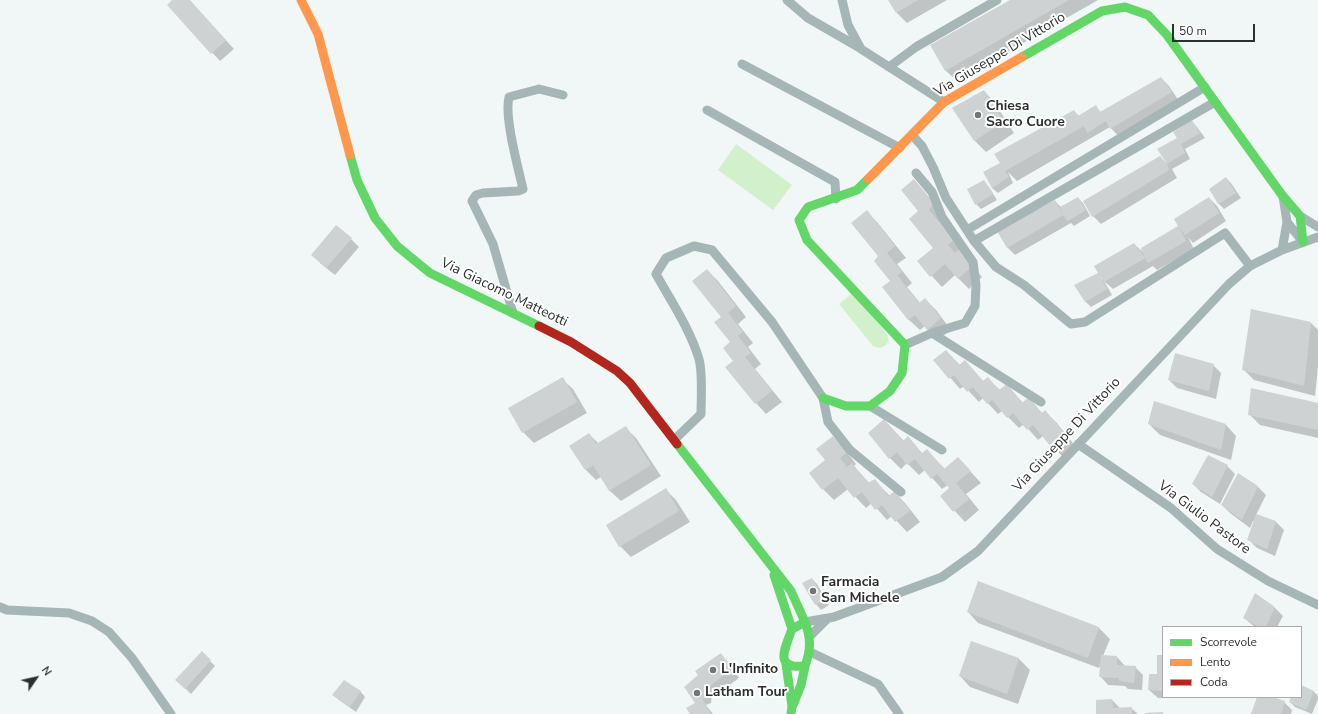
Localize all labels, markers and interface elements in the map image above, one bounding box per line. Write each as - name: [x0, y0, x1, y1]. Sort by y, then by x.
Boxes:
- street label: Via Giuseppe Di Vittorio: [931, 9, 1069, 101]
- scale bar: [1174, 16, 1257, 42]
- text: 50 m: [1179, 23, 1207, 39]
- place label: Chiesa Sacro Cuore: [986, 99, 1065, 132]
- marker: Chiesa Sacro Cuore: [973, 110, 983, 120]
- street label: Via Giacomo Matteotti: [438, 255, 570, 331]
- street label: Via Giuseppe Di Vittorio: [1010, 374, 1124, 496]
- street label: Via Giulio Pastore: [1154, 478, 1254, 558]
- place label: Farmacia San Michele: [821, 575, 900, 608]
- marker: Farmacia San Michele: [808, 586, 818, 596]
- legend: [1162, 626, 1302, 698]
- text: Scorrevole: [1200, 634, 1257, 650]
- text: Lento: [1200, 654, 1230, 670]
- north arrow: [16, 658, 56, 698]
- place label: L'Infinito: [721, 662, 778, 678]
- text: N: [38, 663, 55, 679]
- marker: L'Infinito: [708, 665, 718, 675]
- text: Coda: [1200, 674, 1228, 690]
- place label: Latham Tour: [705, 685, 787, 701]
- marker: Latham Tour: [692, 688, 702, 698]

